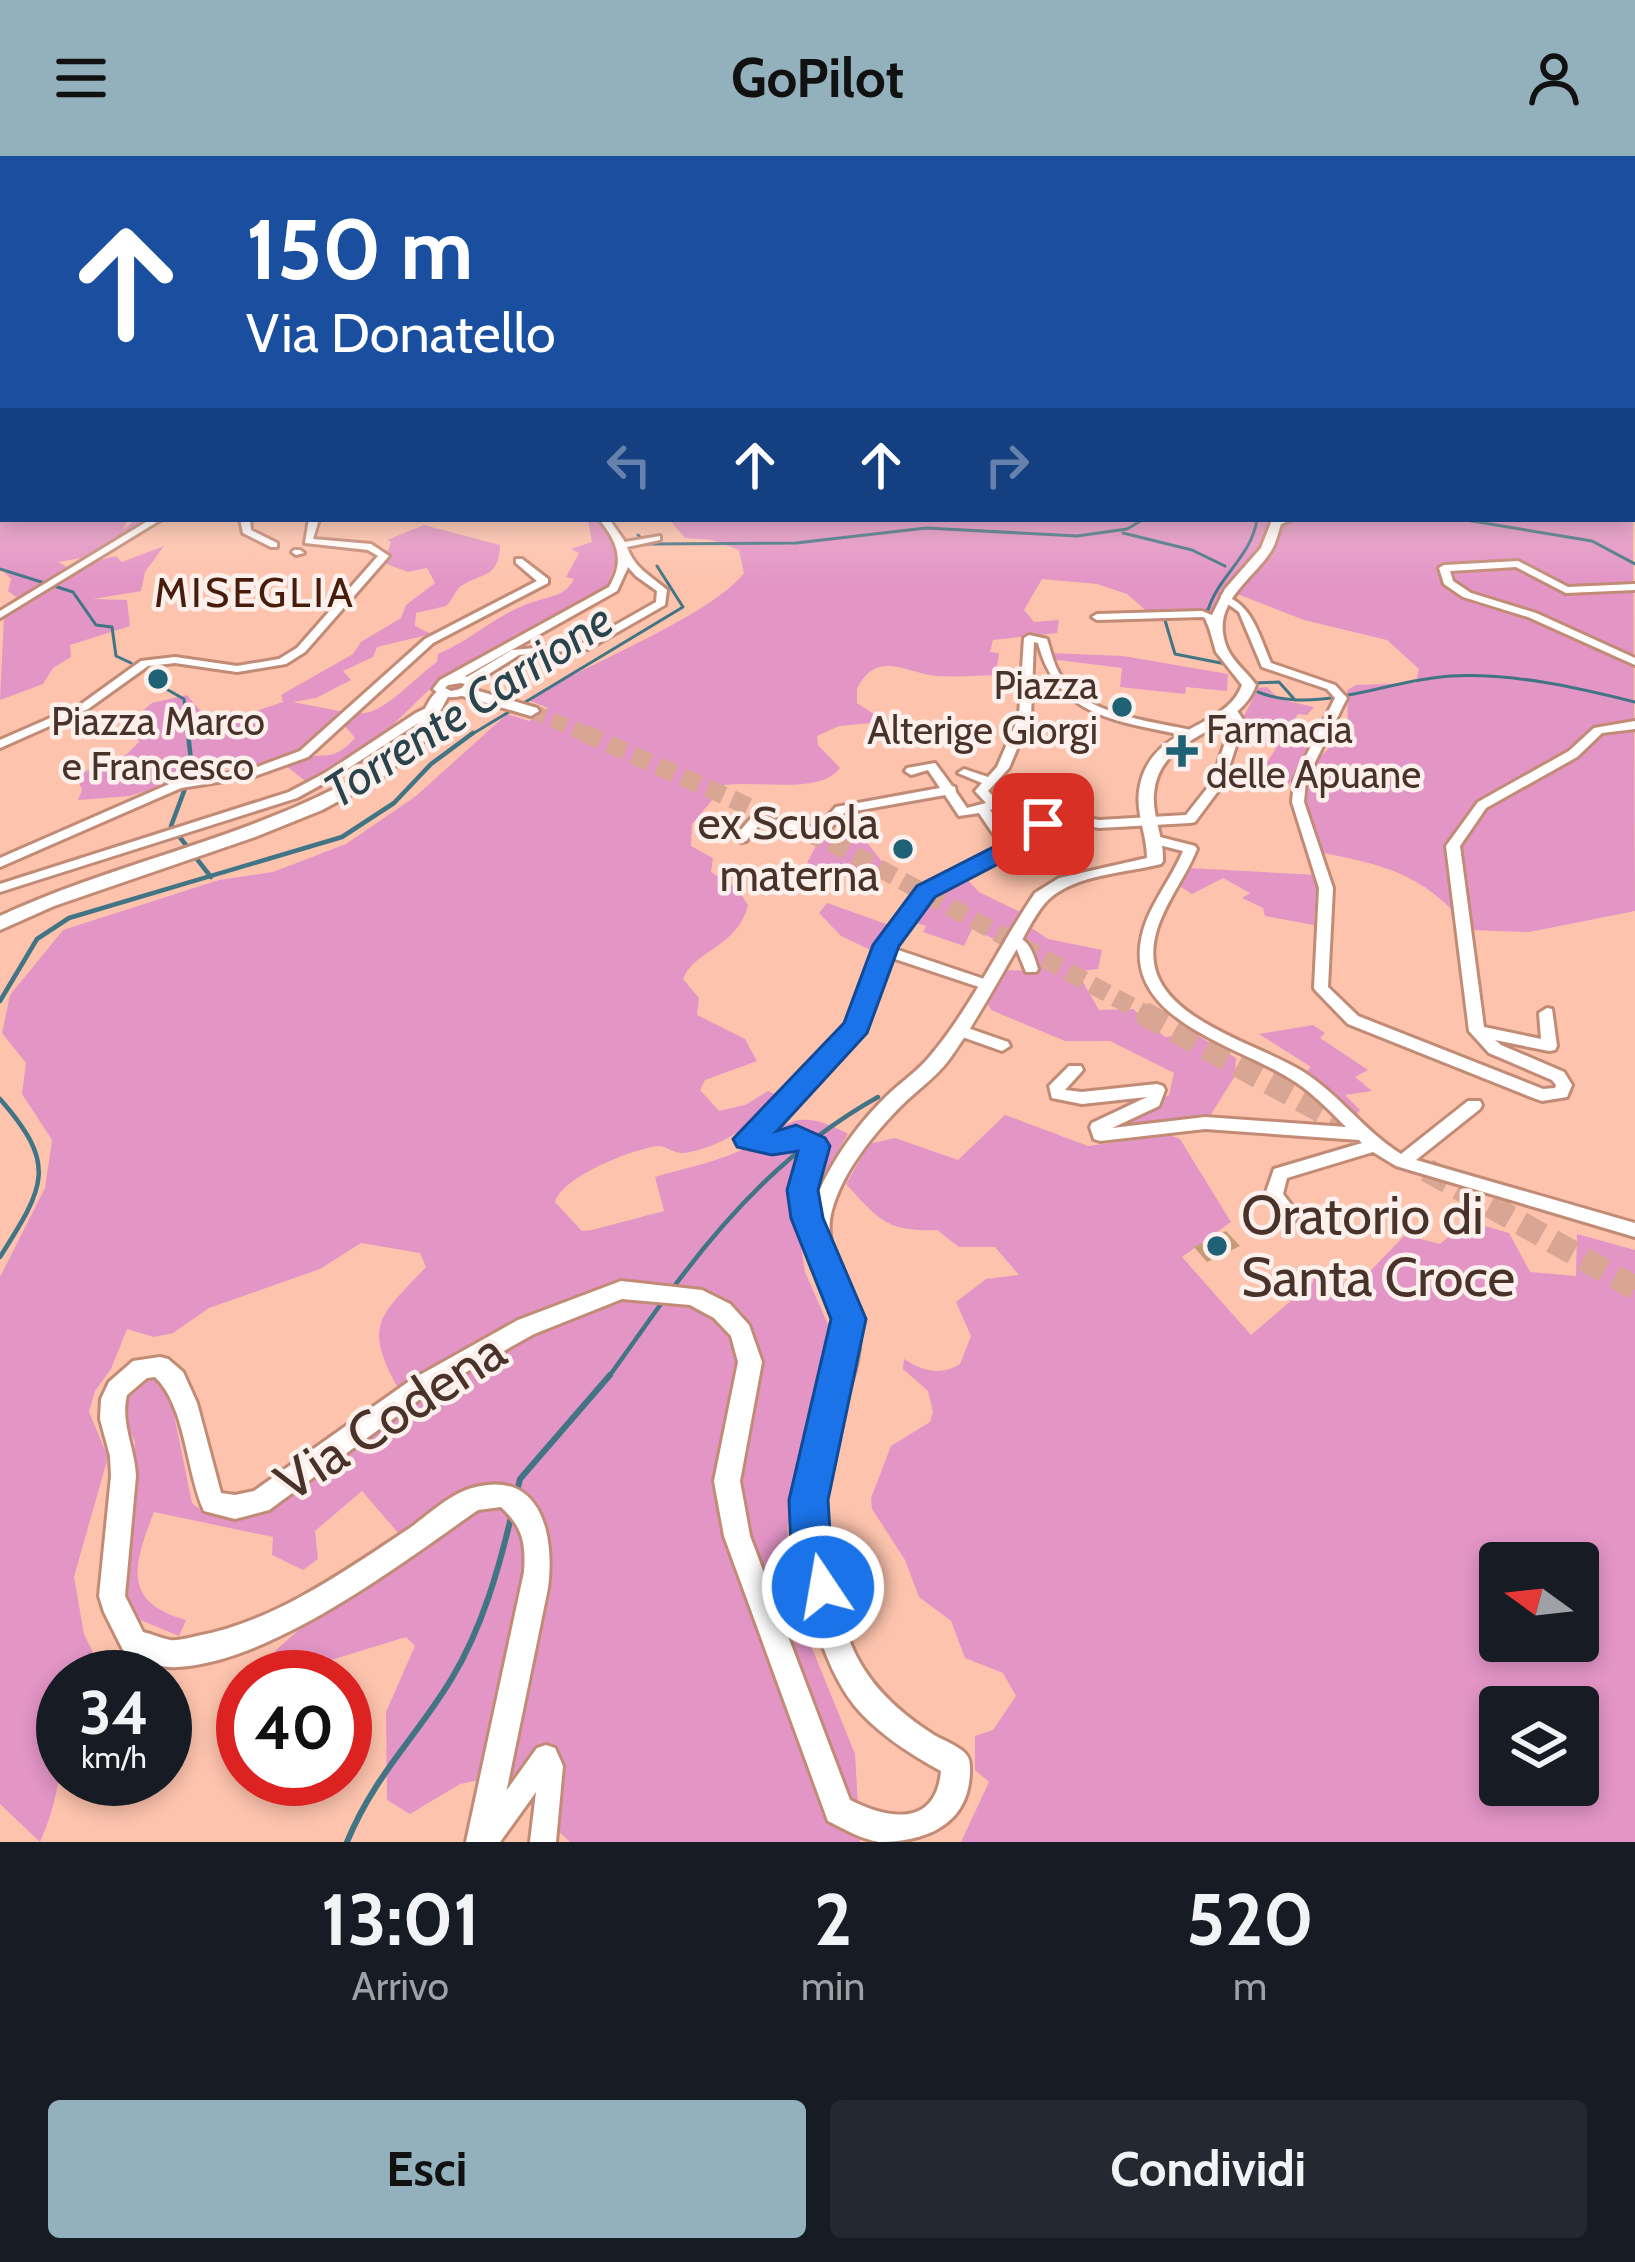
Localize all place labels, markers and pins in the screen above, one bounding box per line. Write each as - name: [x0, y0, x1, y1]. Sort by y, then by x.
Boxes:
- place label: Piazza Alterige Giorgi: [867, 661, 1098, 754]
- marker: Piazza Marco e Francesco: [145, 666, 171, 692]
- marker: Piazza Alterige Giorgi: [1109, 694, 1135, 720]
- place label: Piazza Marco e Francesco: [51, 697, 265, 790]
- place label: Farmacia delle Apuane: [1206, 705, 1421, 798]
- marker: Farmacia delle Apuane: [1169, 738, 1195, 764]
- pin: [992, 773, 1094, 875]
- place label: ex Scuola materna: [697, 796, 879, 902]
- marker: ex Scuola materna: [890, 836, 916, 862]
- place label: Oratorio di Santa Croce: [1241, 1182, 1515, 1310]
- marker: Oratorio di Santa Croce: [1204, 1233, 1230, 1259]

